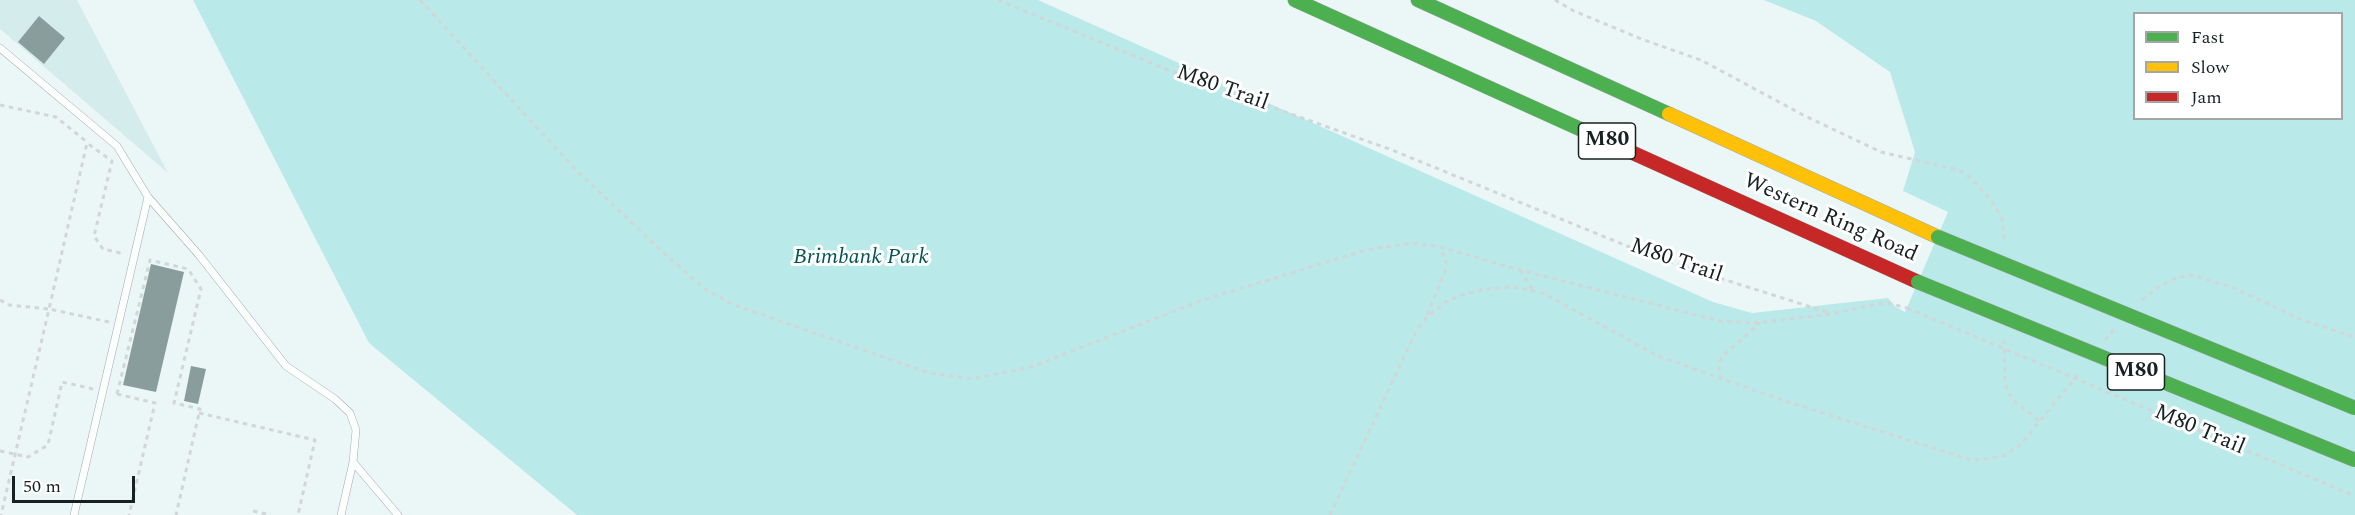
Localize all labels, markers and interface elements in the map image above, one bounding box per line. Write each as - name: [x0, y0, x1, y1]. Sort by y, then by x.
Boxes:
- legend: [2133, 12, 2343, 120]
- text: Fast: [2191, 24, 2224, 51]
- text: Slow: [2191, 54, 2229, 81]
- street label: M80 Trail: [1172, 60, 1272, 118]
- text: Jam: [2191, 84, 2222, 111]
- road number: M80: [1578, 123, 1636, 159]
- street label: Western Ring Road: [1739, 169, 1921, 269]
- street label: M80 Trail: [1626, 234, 1726, 290]
- park label: Brimbank Park: [793, 246, 929, 272]
- road number: M80: [2108, 354, 2164, 390]
- street label: M80 Trail: [2150, 400, 2248, 462]
- scale bar: [15, 464, 138, 502]
- text: 50 m: [23, 473, 61, 500]

